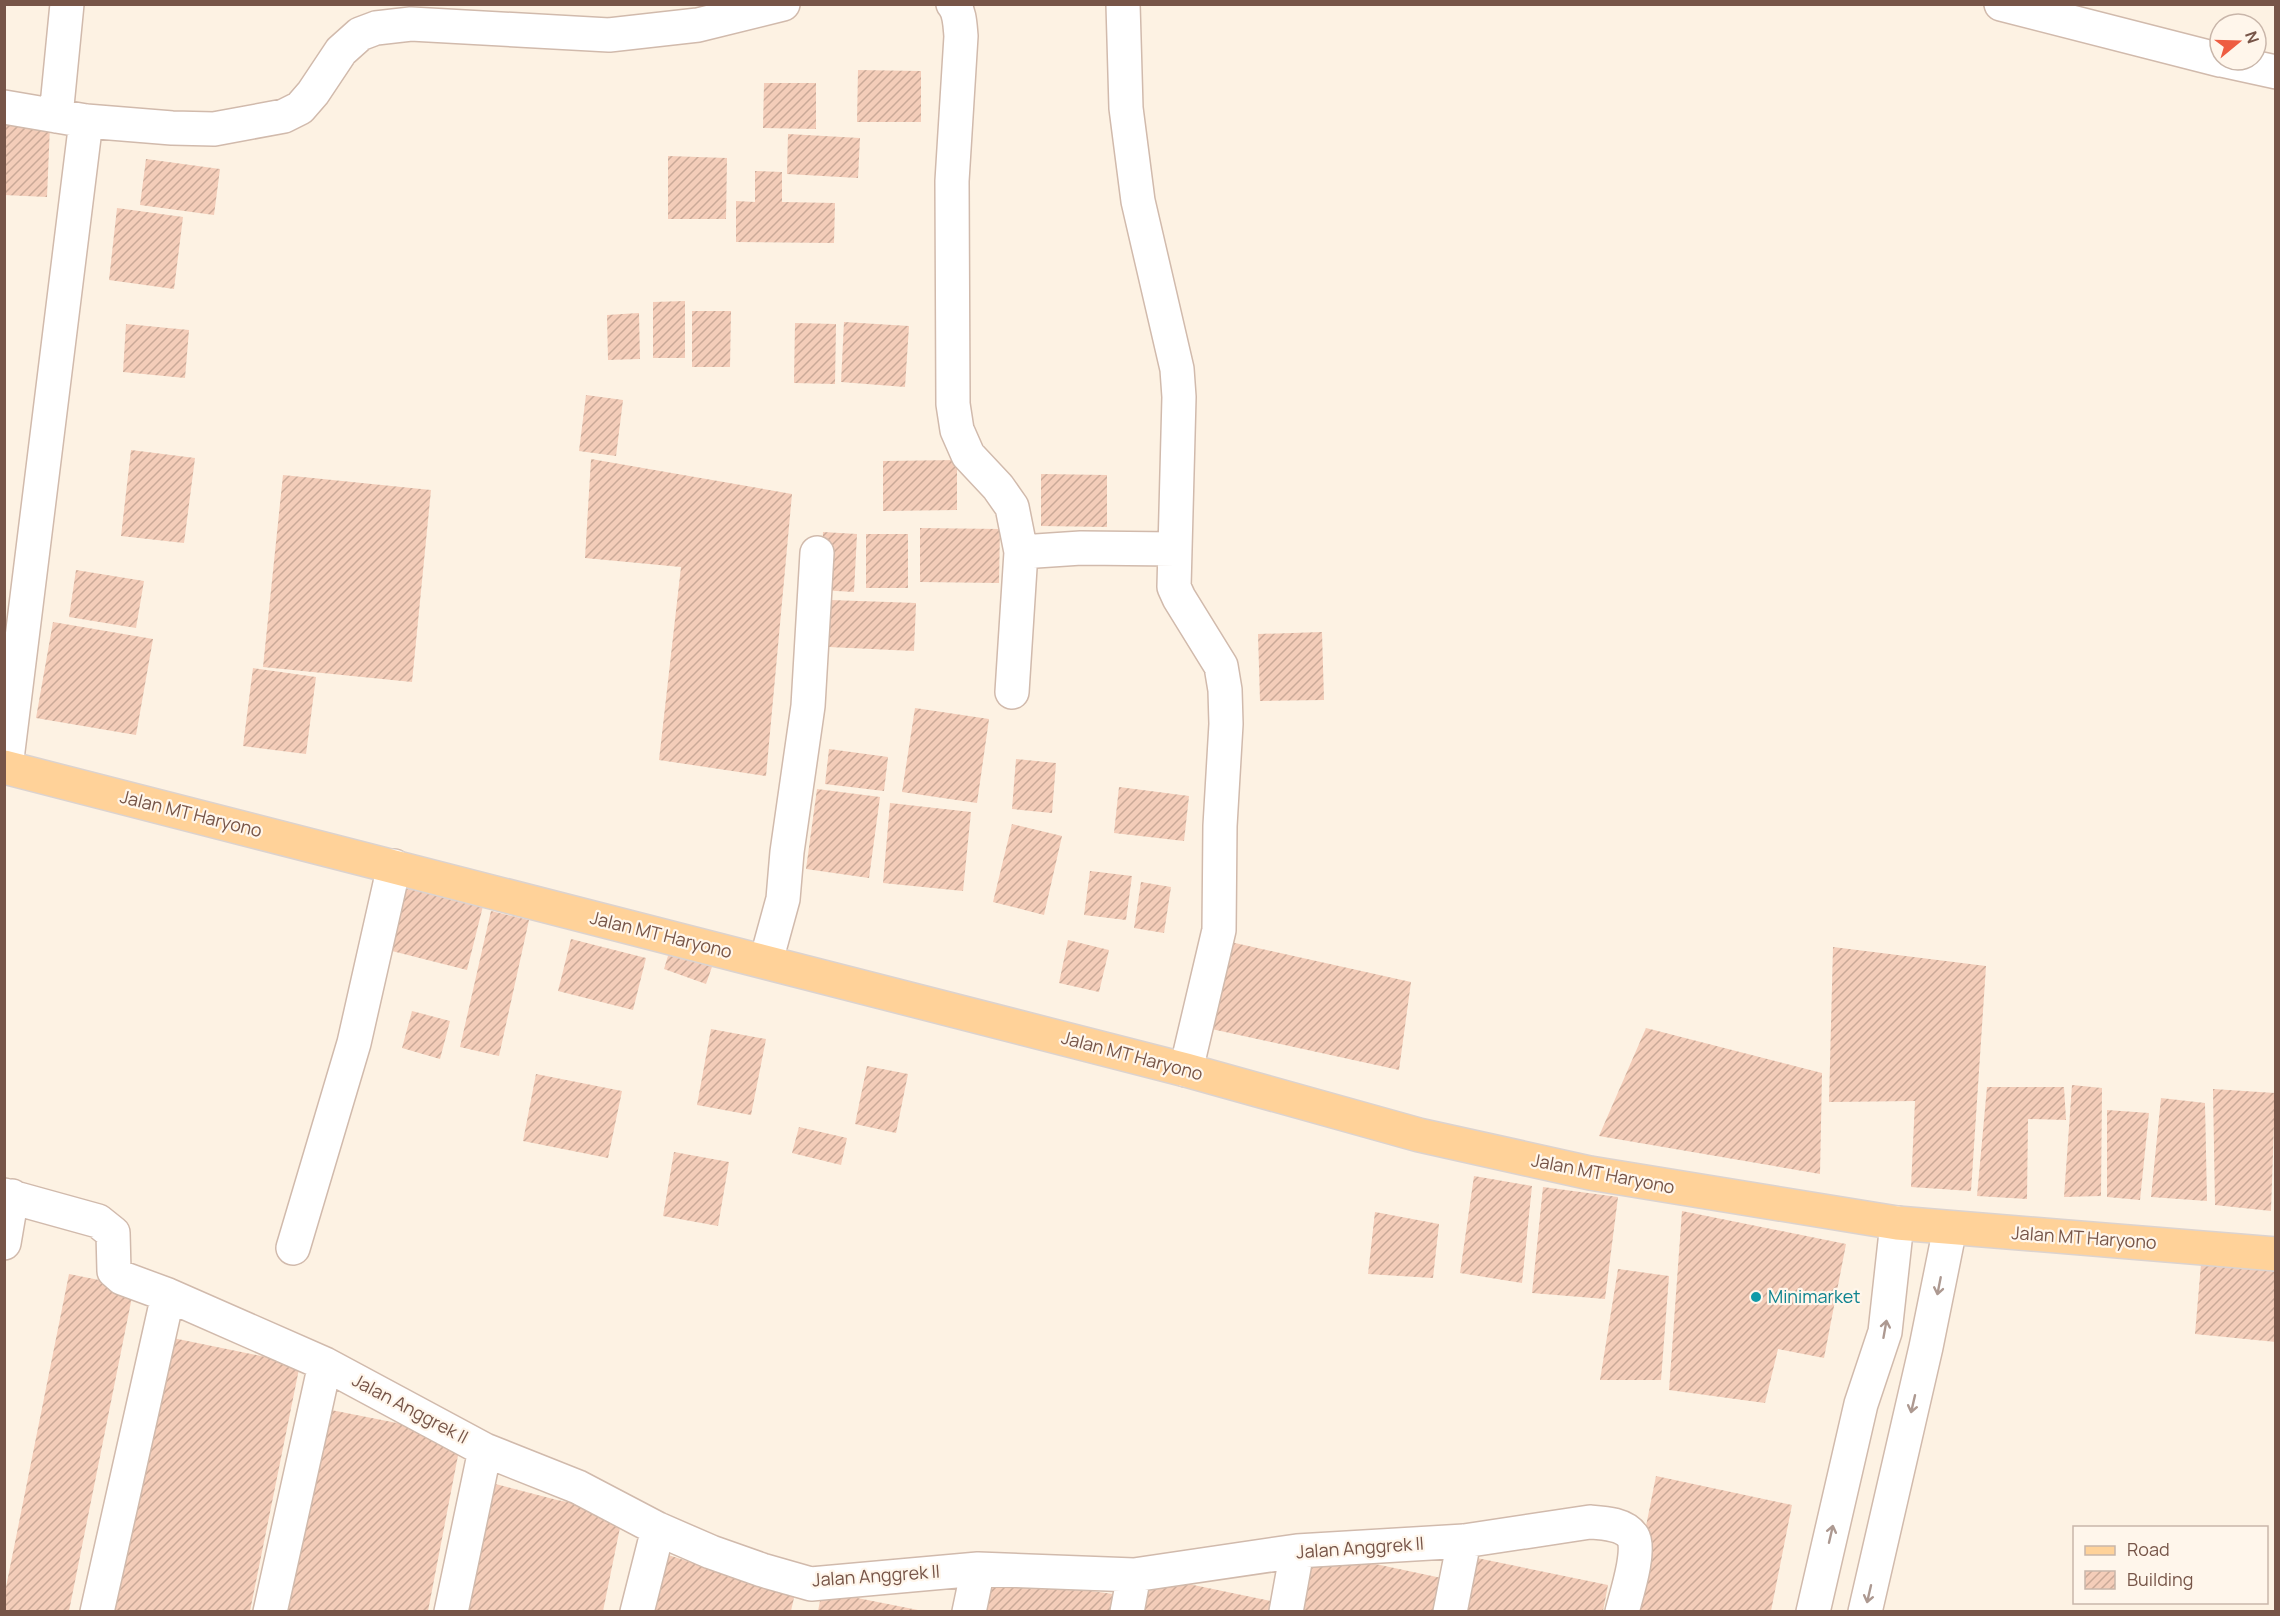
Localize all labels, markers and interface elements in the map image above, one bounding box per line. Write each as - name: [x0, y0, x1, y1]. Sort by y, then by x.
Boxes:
- north arrow: [2208, 12, 2268, 72]
- text: N: [2240, 28, 2264, 46]
- street label: Jalan MT Haryono: [118, 784, 265, 842]
- street label: Jalan MT Haryono: [588, 905, 735, 963]
- street label: Jalan MT Haryono: [1059, 1025, 1206, 1085]
- street label: Jalan MT Haryono: [1529, 1147, 1677, 1199]
- street label: Jalan MT Haryono: [2011, 1220, 2157, 1254]
- one-way arrow: [1932, 1276, 1944, 1295]
- place label: Minimarket: [1768, 1284, 1860, 1308]
- marker: Minimarket: [1749, 1290, 1763, 1304]
- one-way arrow: [1880, 1319, 1891, 1339]
- street label: Jalan Anggrek II: [348, 1367, 473, 1449]
- one-way arrow: [1907, 1394, 1918, 1413]
- one-way arrow: [1825, 1525, 1837, 1544]
- legend: [2073, 1526, 2268, 1604]
- street label: Jalan Anggrek II: [1295, 1531, 1425, 1563]
- text: Road: [2127, 1537, 2170, 1561]
- street label: Jalan Anggrek II: [811, 1559, 941, 1591]
- text: Building: [2127, 1567, 2193, 1591]
- one-way arrow: [1863, 1584, 1874, 1603]

